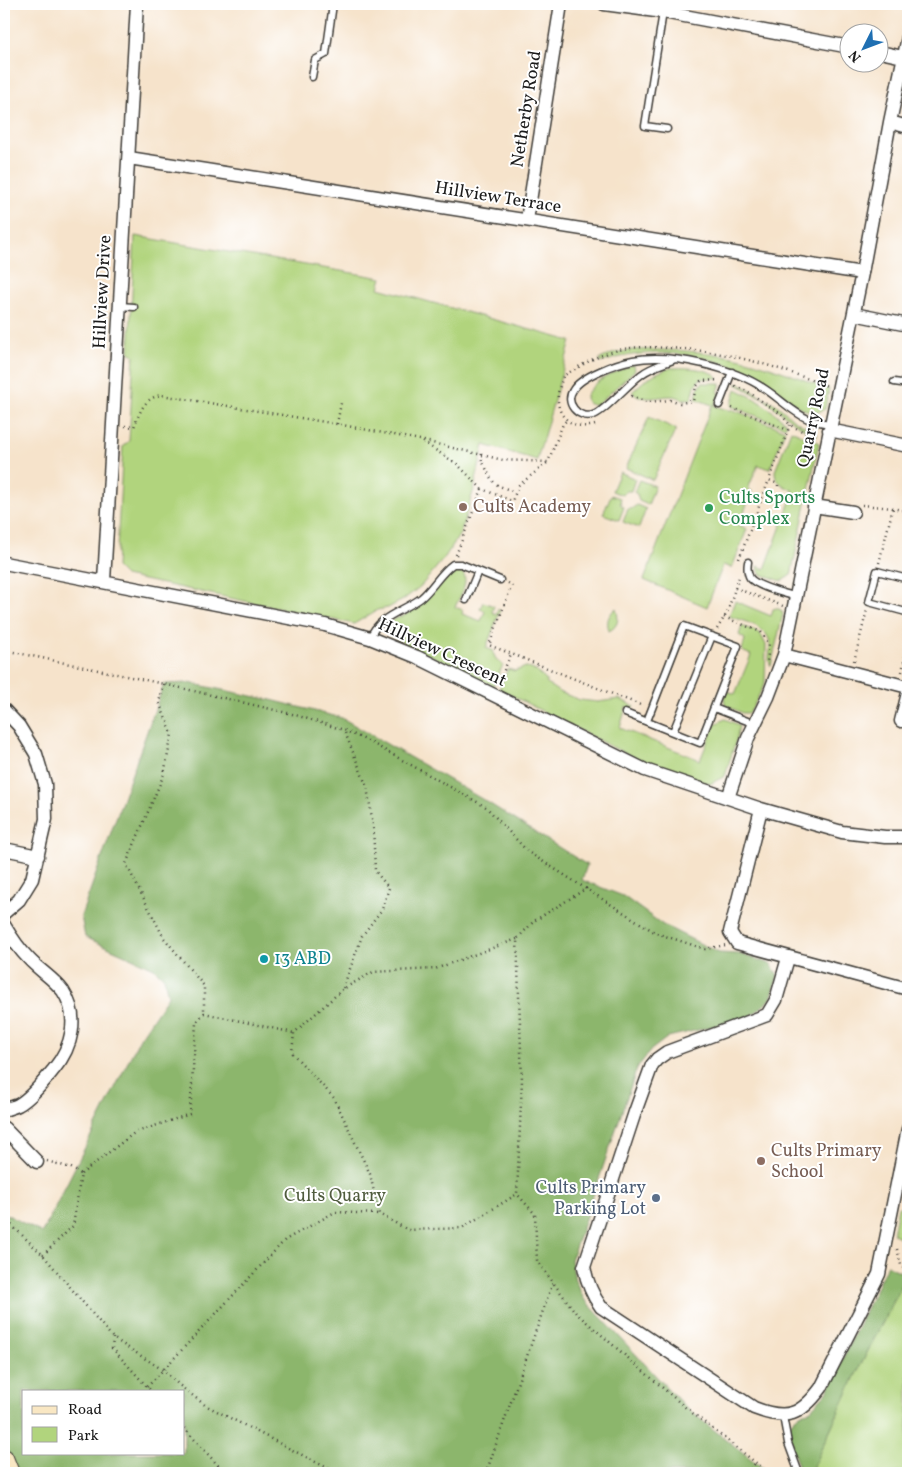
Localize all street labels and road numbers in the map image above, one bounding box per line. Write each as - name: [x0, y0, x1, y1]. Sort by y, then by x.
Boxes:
- street label: Netherby Road: [505, 49, 549, 169]
- street label: Hillview Terrace: [433, 176, 563, 220]
- street label: Hillview Drive: [88, 234, 118, 350]
- street label: Quarry Road: [791, 366, 837, 470]
- street label: Hillview Crescent: [374, 612, 510, 694]

